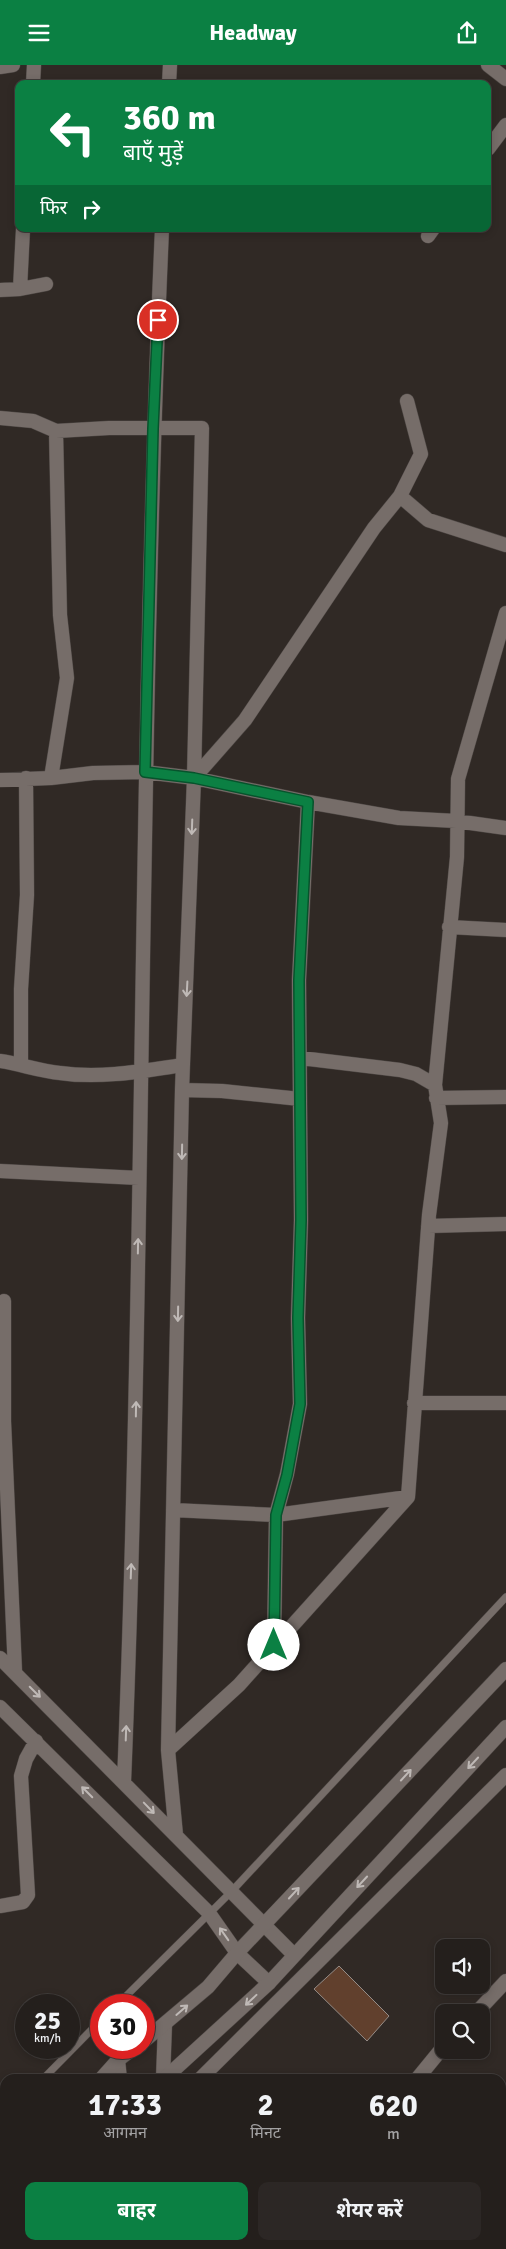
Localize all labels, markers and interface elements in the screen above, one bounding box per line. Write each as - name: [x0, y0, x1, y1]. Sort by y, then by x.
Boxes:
- icon: menu: [25, 19, 53, 47]
- text: Headway: [209, 19, 297, 46]
- icon: share: [453, 19, 481, 47]
- text: 360 m: [123, 96, 216, 139]
- icon: left: [40, 100, 105, 165]
- text: बाएँ मुड़ें: [123, 139, 183, 166]
- icon: right: [77, 195, 105, 223]
- text: फिर: [40, 196, 67, 220]
- pin: [137, 299, 179, 341]
- icon: arrive: [144, 306, 172, 334]
- one-way arrow: [188, 818, 197, 834]
- one-way arrow: [182, 981, 191, 997]
- one-way arrow: [177, 1143, 187, 1159]
- one-way arrow: [133, 1238, 143, 1254]
- one-way arrow: [173, 1306, 183, 1322]
- one-way arrow: [131, 1401, 140, 1417]
- one-way arrow: [126, 1563, 136, 1580]
- position arrow: [247, 1618, 299, 1670]
- one-way arrow: [29, 1686, 41, 1698]
- one-way arrow: [121, 1726, 130, 1742]
- one-way arrow: [467, 1756, 479, 1769]
- one-way arrow: [400, 1769, 412, 1781]
- one-way arrow: [82, 1787, 94, 1799]
- one-way arrow: [143, 1801, 155, 1814]
- one-way arrow: [356, 1875, 368, 1888]
- one-way arrow: [288, 1887, 300, 1899]
- one-way arrow: [219, 1927, 229, 1941]
- map controls: [435, 1939, 490, 2059]
- button: sound: [435, 1939, 490, 1994]
- speed limit sign: 30: [90, 1994, 155, 2059]
- one-way arrow: [244, 1994, 257, 2006]
- one-way arrow: [175, 2004, 188, 2015]
- button: search: [435, 2004, 490, 2059]
- text: 25: [34, 2005, 61, 2036]
- text: km/h: [34, 2031, 61, 2046]
- text: 17:33: [88, 2087, 162, 2124]
- text: 2: [257, 2087, 274, 2124]
- text: 620: [369, 2088, 418, 2125]
- text: आगमन: [103, 2123, 147, 2143]
- text: मिनट: [250, 2123, 281, 2143]
- text: m: [387, 2124, 400, 2144]
- button: बाहर: [25, 2182, 248, 2240]
- button: शेयर करें: [258, 2182, 481, 2240]

